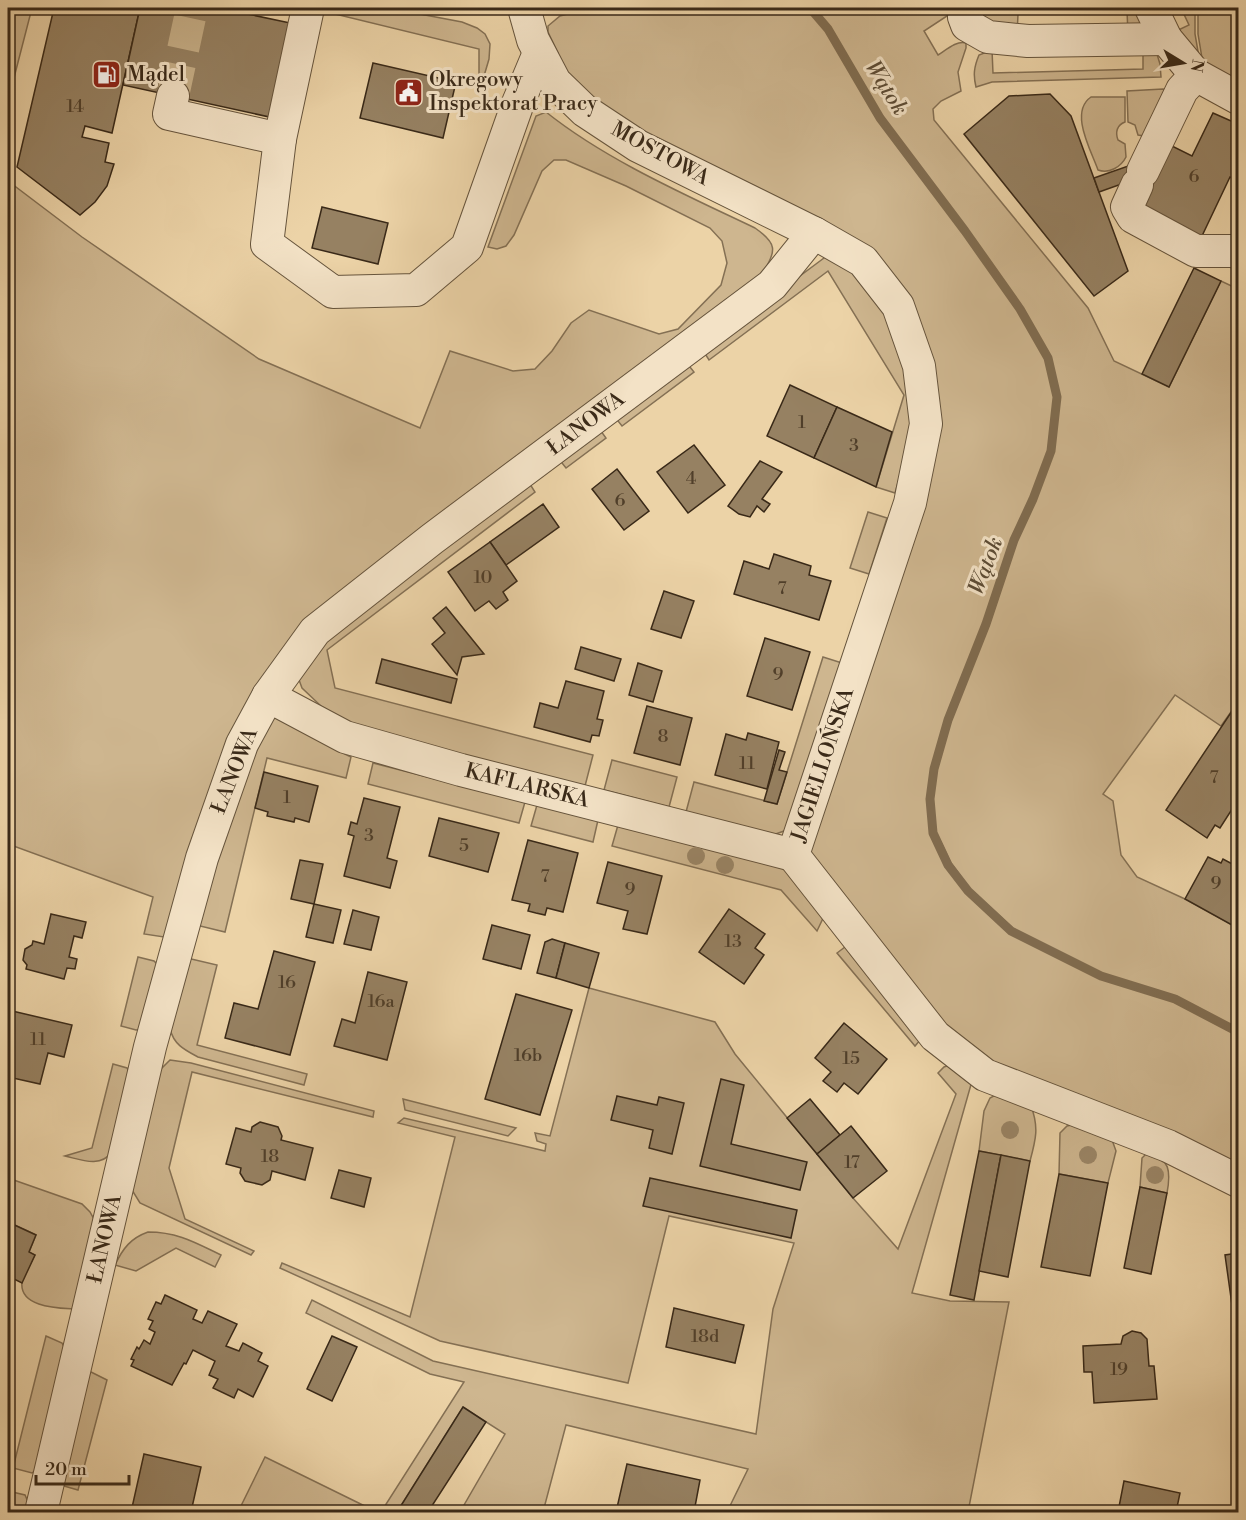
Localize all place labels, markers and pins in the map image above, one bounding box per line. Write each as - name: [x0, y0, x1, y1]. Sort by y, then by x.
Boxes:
- fuel station icon: Mądel: [90, 59, 122, 91]
- place label: Mądel: [127, 62, 185, 88]
- place label: Okregowy Inspektorat Pracy: [429, 67, 598, 117]
- public building icon: Okregowy Inspektorat Pracy: [392, 76, 424, 108]

